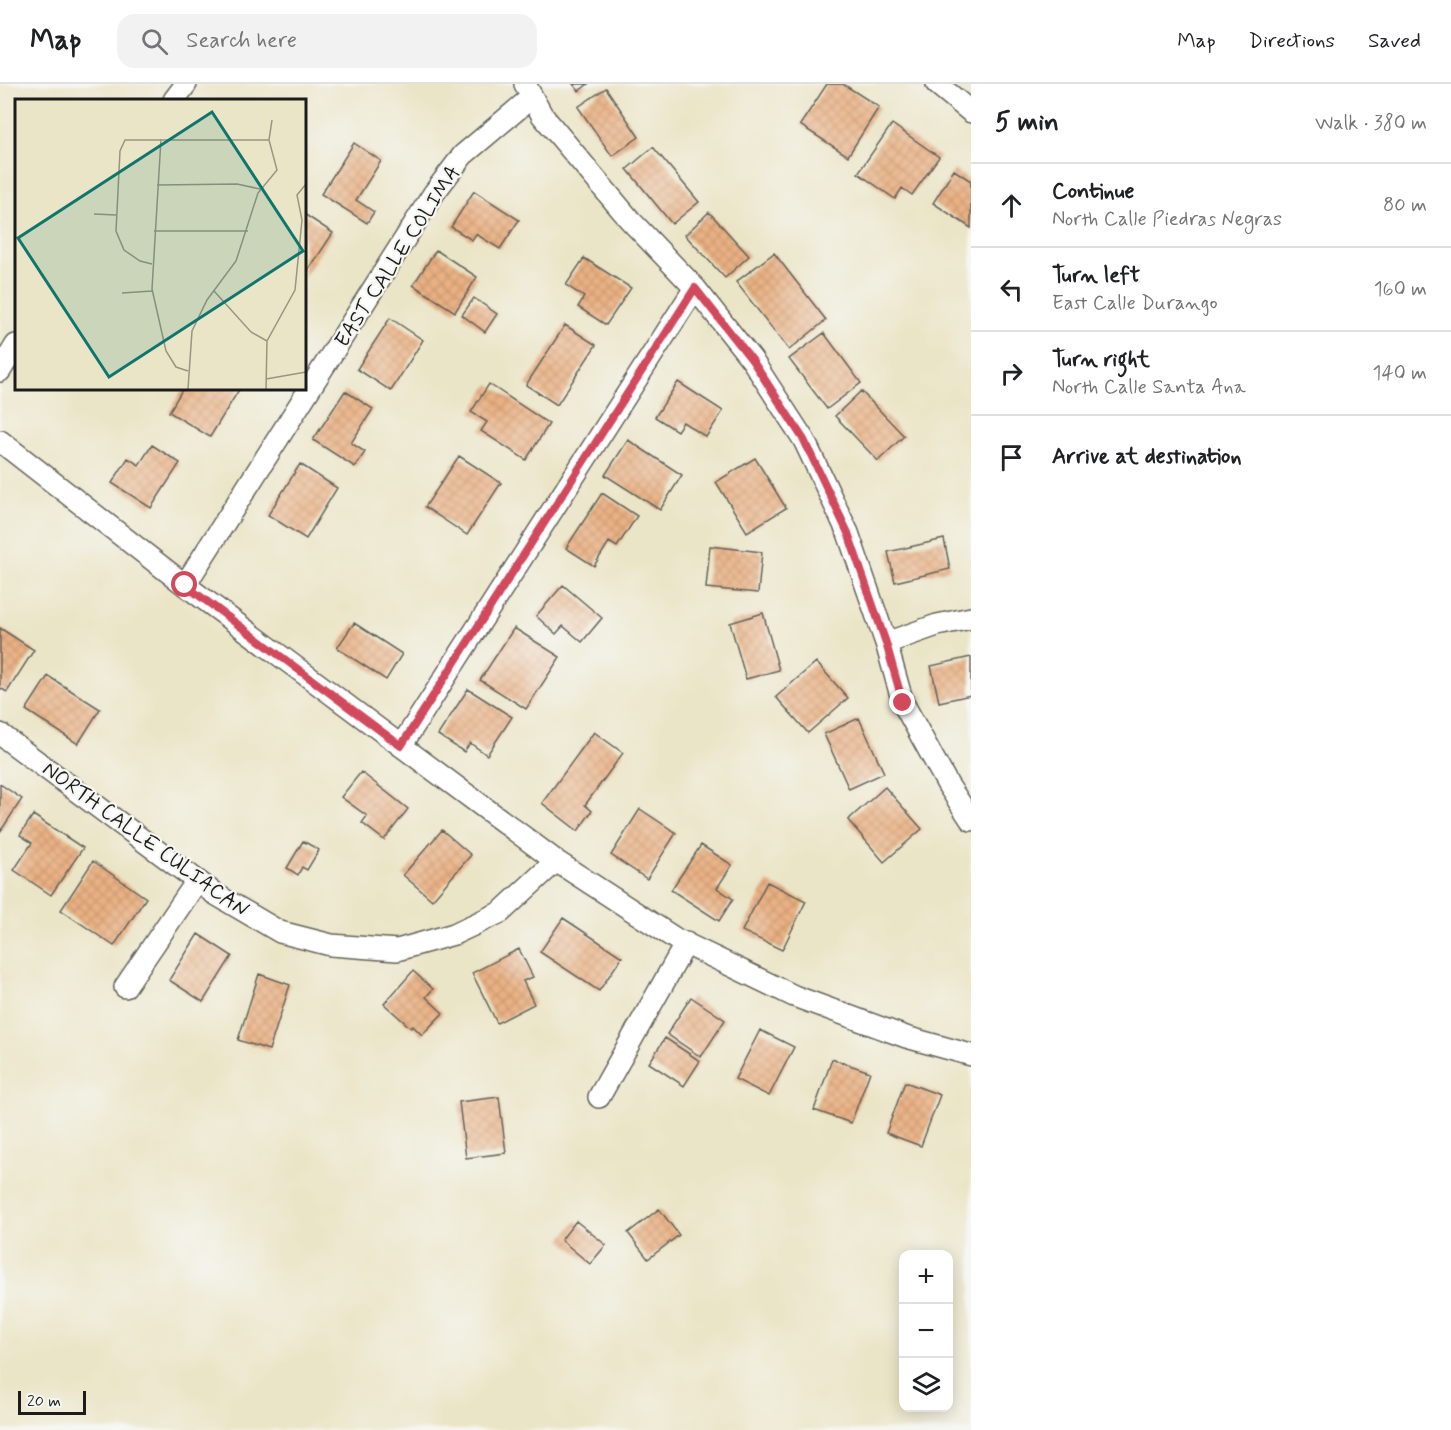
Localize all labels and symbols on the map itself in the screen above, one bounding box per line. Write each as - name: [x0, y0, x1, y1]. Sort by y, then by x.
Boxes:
- inset map: [15, 99, 306, 390]
- street label: EAST CALLE COLIMA: [329, 160, 467, 353]
- route start: [171, 571, 197, 597]
- route end: [889, 689, 915, 715]
- street label: NORTH CALLE CULIACAN: [36, 755, 254, 924]
- scale bar: [18, 1388, 86, 1416]

